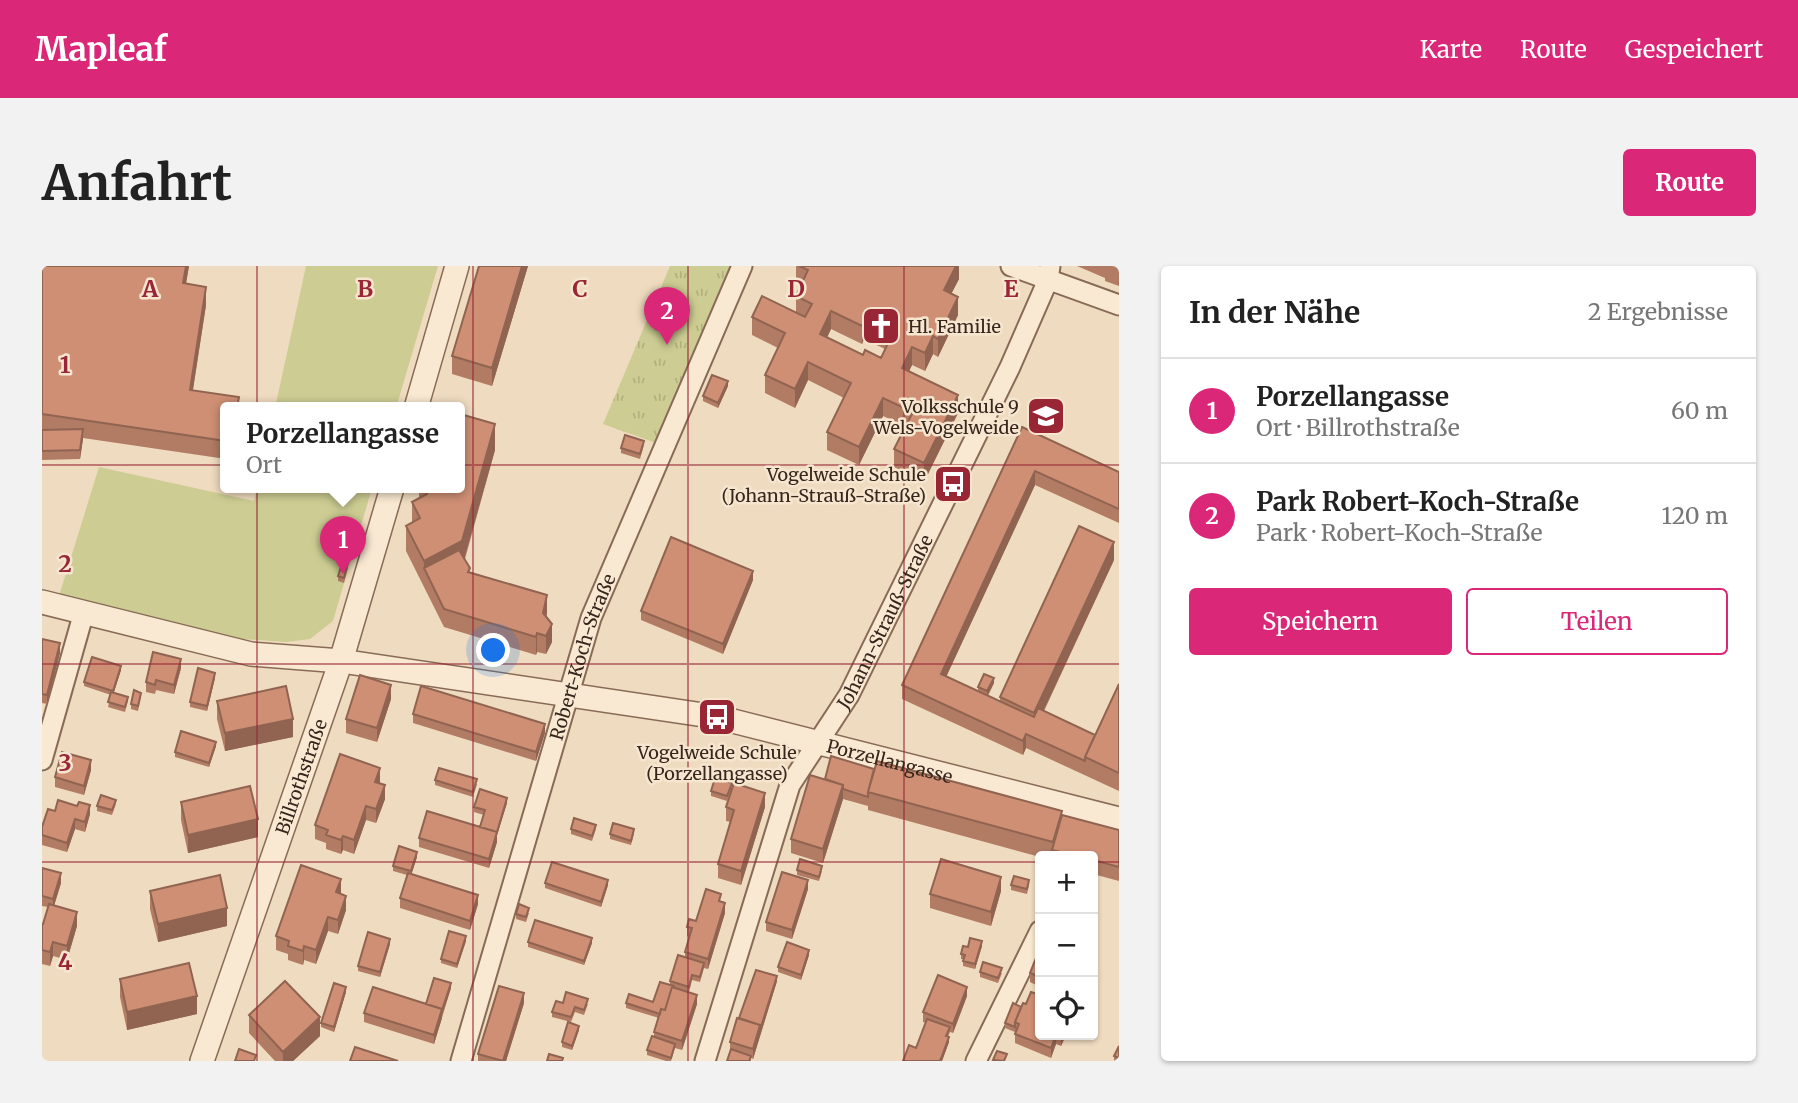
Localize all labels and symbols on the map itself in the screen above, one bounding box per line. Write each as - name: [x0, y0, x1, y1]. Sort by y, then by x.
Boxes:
- text: A: [141, 274, 159, 303]
- text: B: [357, 274, 373, 303]
- text: C: [572, 274, 588, 303]
- text: D: [787, 274, 805, 303]
- text: E: [1003, 274, 1019, 303]
- pin: 2: [644, 287, 690, 345]
- church icon: Hl. Familie: [860, 305, 902, 347]
- place label: Hl. Familie: [908, 315, 1001, 338]
- text: 1: [60, 350, 71, 379]
- place label: Volksschule 9 Wels-Vogelweide: [872, 395, 1019, 439]
- school or university icon: Volksschule 9 Wels-Vogelweide: [1025, 395, 1067, 437]
- place label: Vogelweide Schule (Johann-Strauß-Straße): [721, 463, 926, 507]
- bus stop icon: Vogelweide Schule (Johann-Strauß-Straße): [932, 463, 974, 505]
- pin: 1: [320, 516, 366, 574]
- street label: Johann-Strauß-Straße: [831, 531, 937, 714]
- text: 2: [58, 549, 72, 578]
- street label: Robert-Koch-Straße: [544, 570, 620, 743]
- your location: [476, 633, 510, 667]
- bus stop icon: Vogelweide Schule (Porzellangasse): [696, 696, 738, 738]
- street label: Billrothstraße: [270, 716, 332, 838]
- street label: Porzellangasse: [824, 734, 955, 788]
- place label: Vogelweide Schule (Porzellangasse): [636, 741, 797, 785]
- text: 3: [58, 748, 72, 777]
- text: 4: [58, 947, 73, 976]

